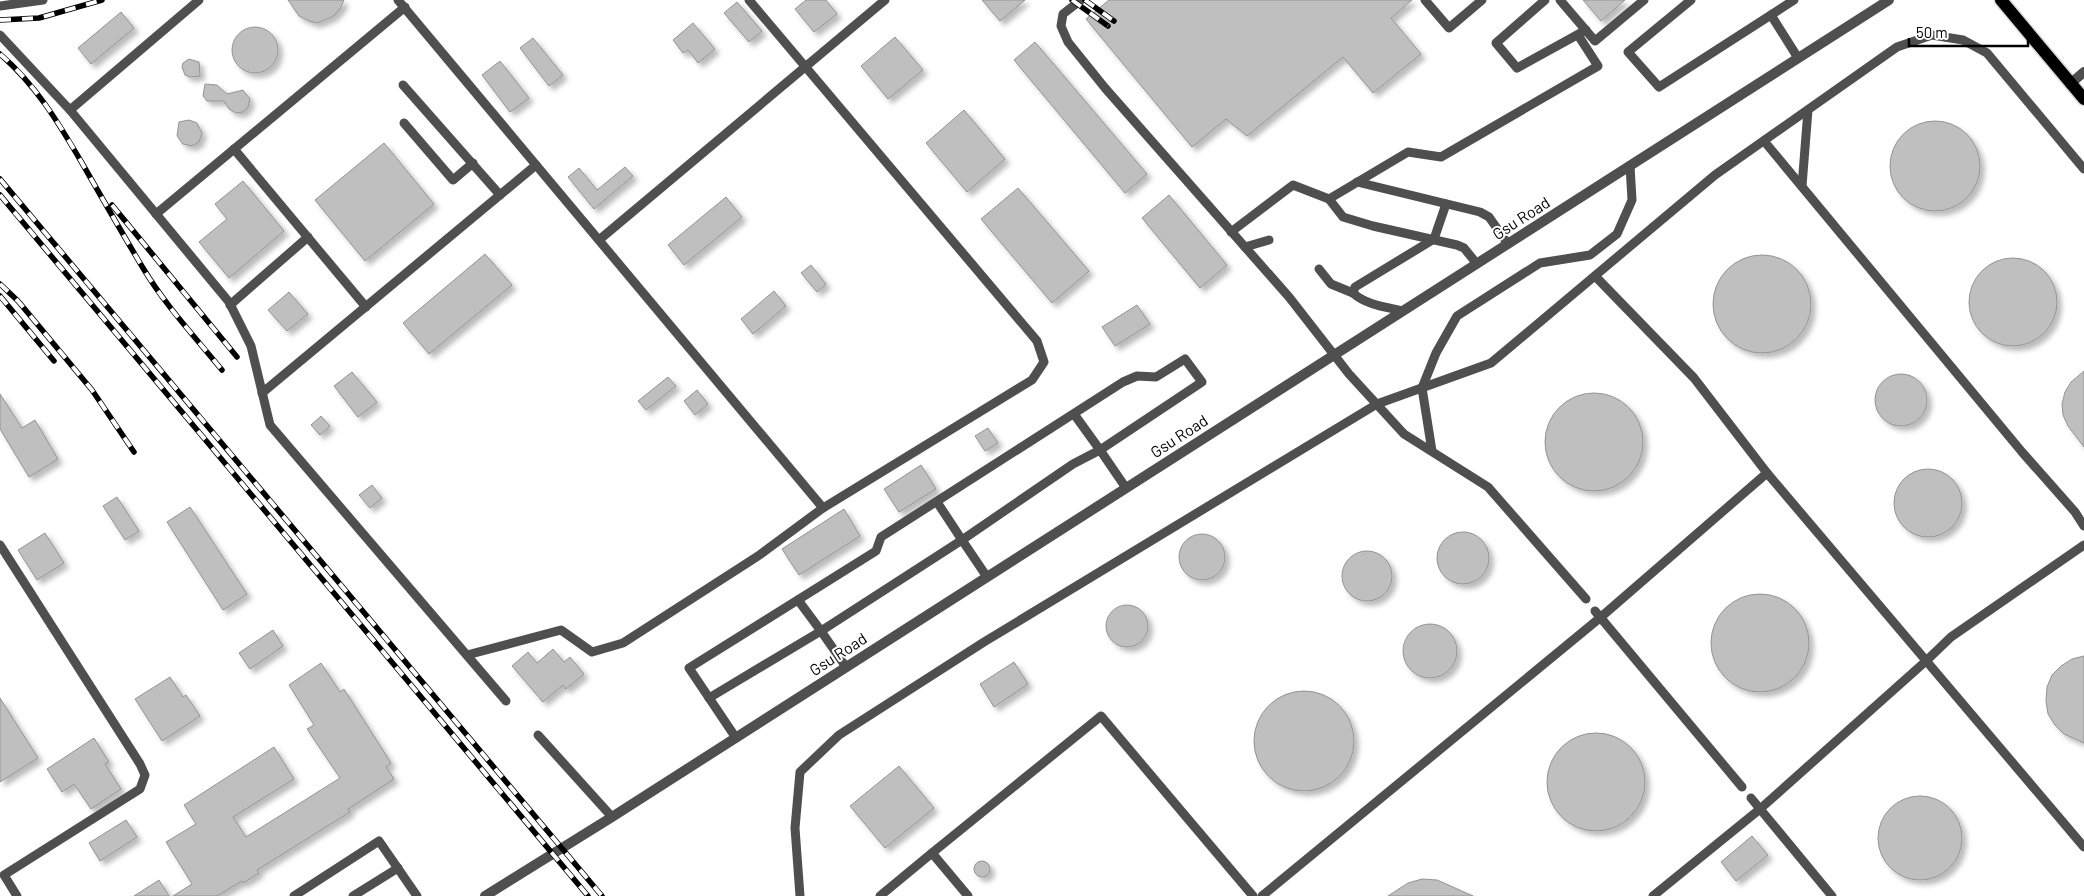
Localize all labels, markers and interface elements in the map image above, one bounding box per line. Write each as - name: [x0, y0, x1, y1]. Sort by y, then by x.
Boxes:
- scale bar: [1909, 15, 2028, 47]
- text: 50 m: [1916, 23, 1948, 41]
- street label: Gsu Road: [1488, 192, 1553, 243]
- street label: Gsu Road: [1146, 410, 1211, 461]
- street label: Gsu Road: [805, 628, 870, 679]

